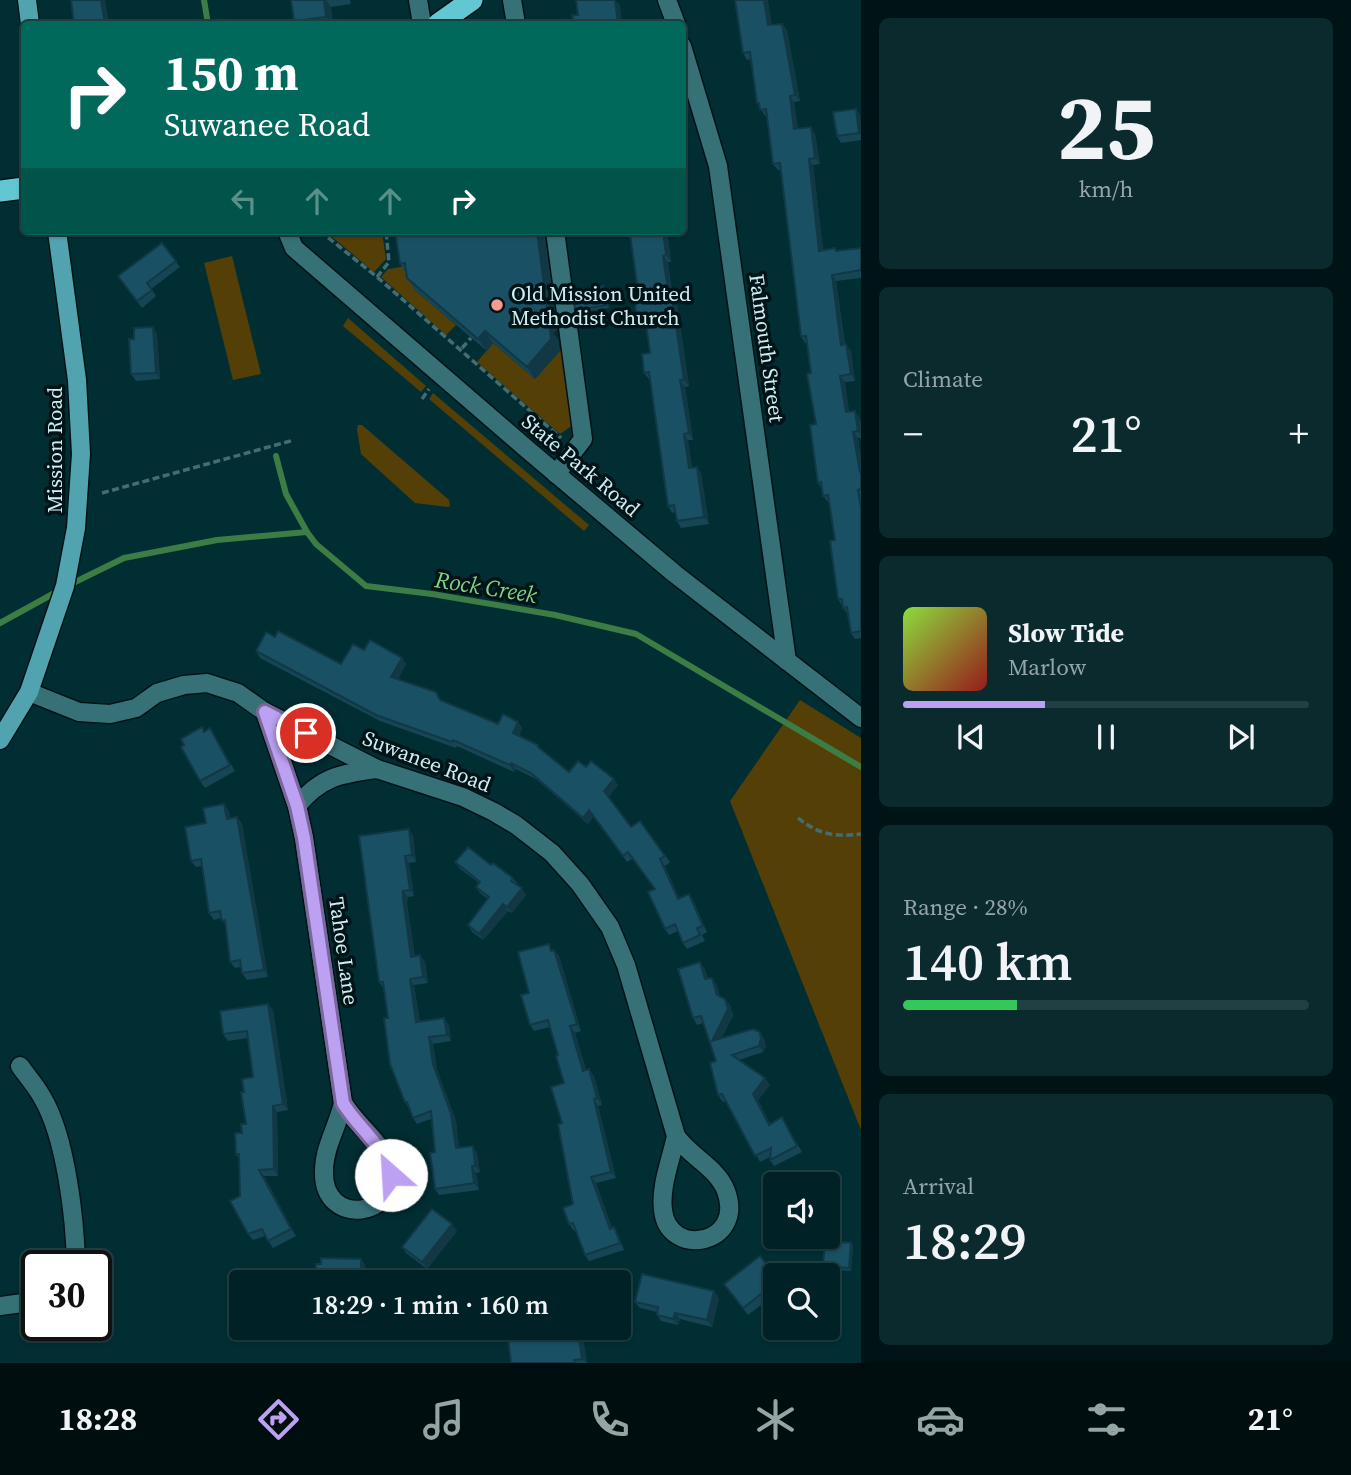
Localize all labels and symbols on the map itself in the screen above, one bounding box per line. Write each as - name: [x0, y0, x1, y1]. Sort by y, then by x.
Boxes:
- street label: Falmouth Street: [742, 272, 792, 424]
- place label: Old Mission United Methodist Church: [511, 279, 691, 332]
- marker: Old Mission United Methodist Church: [489, 297, 505, 313]
- street label: Mission Road: [40, 387, 69, 513]
- street label: State Park Road: [516, 407, 646, 523]
- water label: Rock Creek: [432, 563, 539, 611]
- pin: [276, 703, 336, 763]
- street label: Suwanee Road: [359, 723, 495, 799]
- street label: Tahoe Lane: [322, 895, 366, 1007]
- position arrow: [354, 1138, 428, 1212]
- speed limit sign: 30: [21, 1250, 112, 1341]

